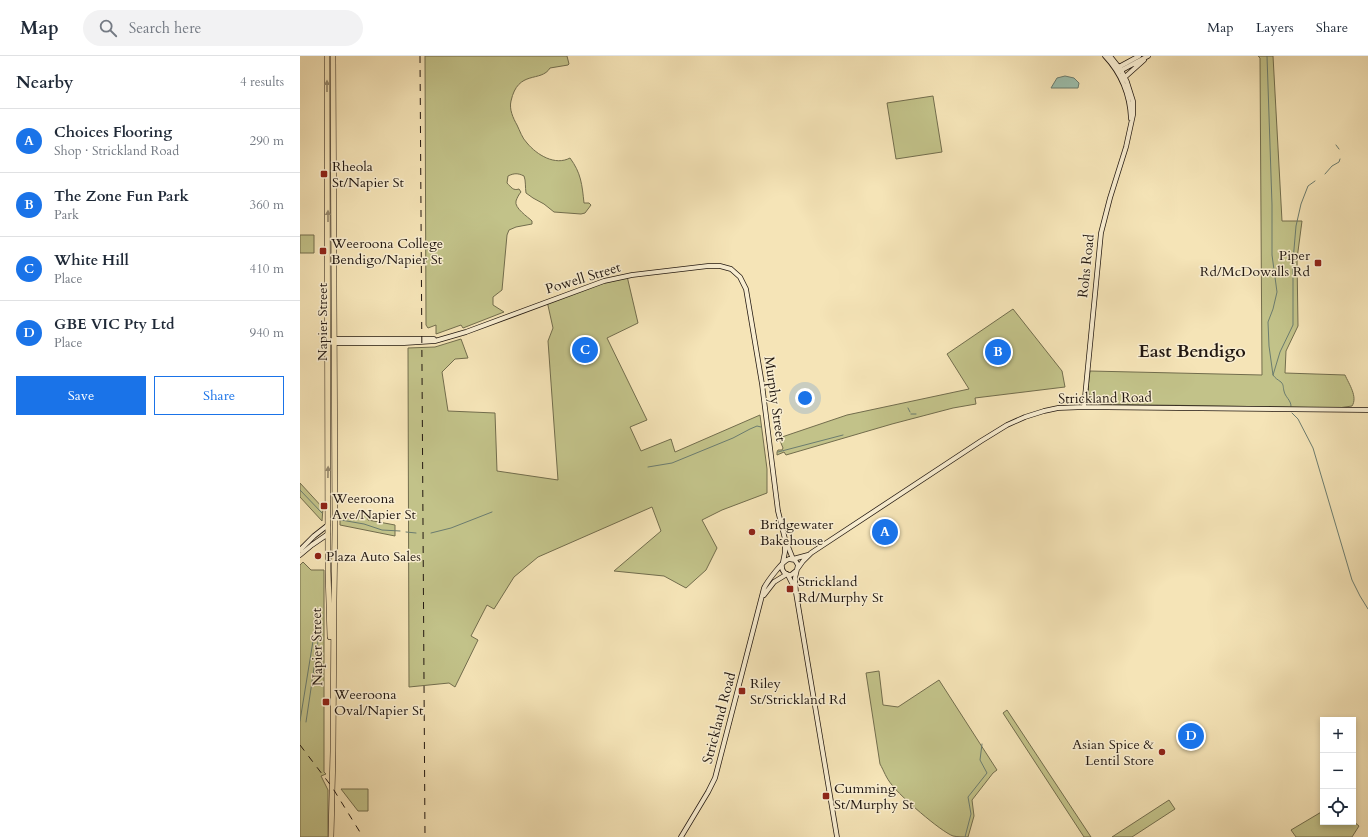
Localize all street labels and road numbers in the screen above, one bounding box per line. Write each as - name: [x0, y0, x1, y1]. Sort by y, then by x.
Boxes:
- street label: Rohs Road: [1073, 233, 1099, 299]
- street label: Powell Street: [543, 257, 624, 298]
- street label: Napier Street: [313, 282, 332, 361]
- street label: Murphy Street: [760, 355, 790, 443]
- street label: Strickland Road: [1058, 388, 1153, 408]
- street label: Napier Street: [307, 607, 327, 686]
- street label: Strickland Road: [698, 670, 740, 766]

